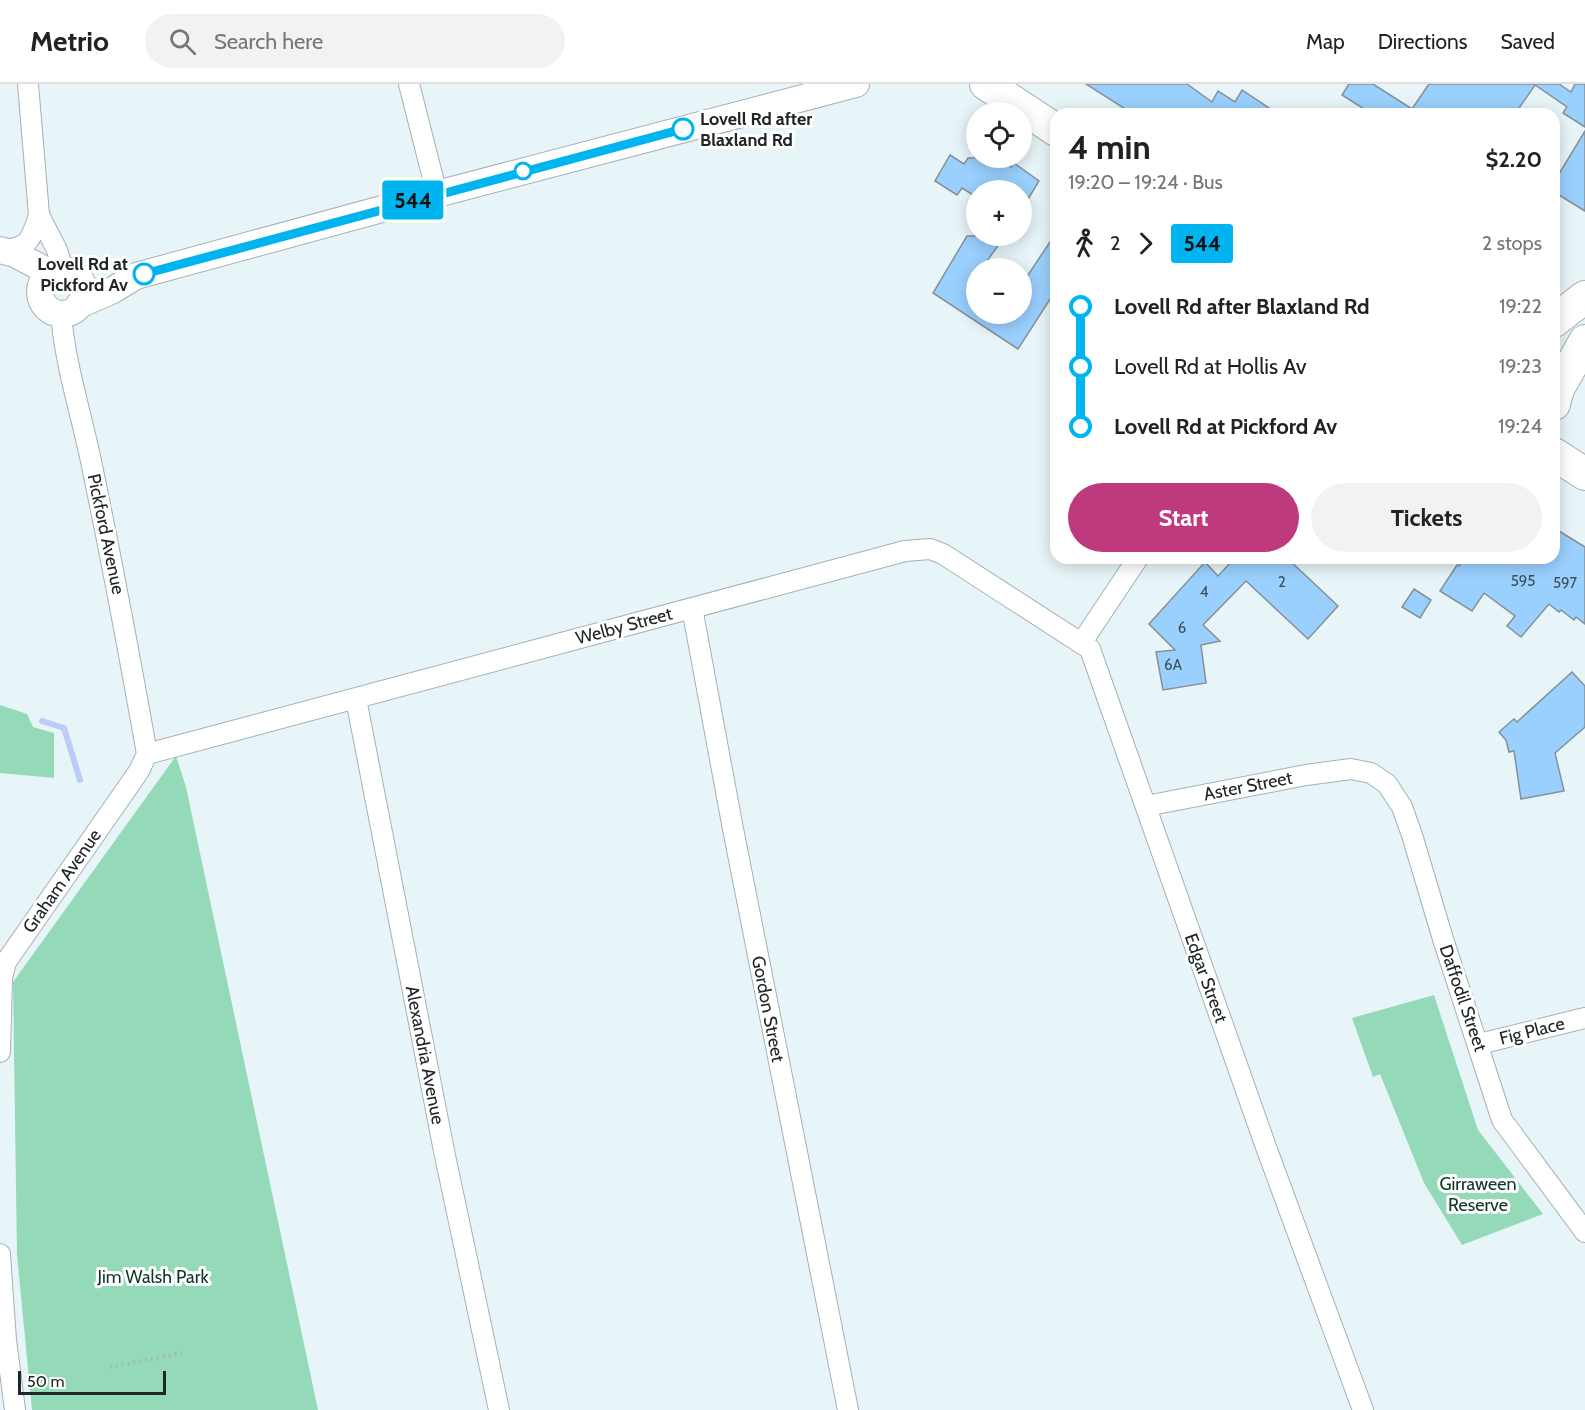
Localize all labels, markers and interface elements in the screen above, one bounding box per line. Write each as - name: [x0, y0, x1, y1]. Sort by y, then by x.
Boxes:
- search box: [145, 14, 565, 68]
- text: Metrio: [30, 24, 109, 58]
- icon: search: [166, 25, 199, 58]
- text: Search here: [214, 28, 323, 55]
- text: Map: [1306, 29, 1345, 54]
- text: Directions: [1378, 29, 1467, 54]
- text: Saved: [1500, 29, 1555, 54]
- map controls: [966, 102, 1032, 324]
- button: locate: [966, 102, 1032, 168]
- place label: Lovell Rd after Blaxland Rd: [700, 108, 812, 151]
- marker: Lovell Rd after Blaxland Rd: [672, 118, 694, 140]
- text: 4 min: [1068, 127, 1151, 167]
- text: $2.20: [1486, 146, 1542, 173]
- unlabelled marker: [514, 162, 532, 180]
- text: 19:20 – 19:24 · Bus: [1068, 170, 1223, 194]
- line badge: 544: [378, 180, 448, 220]
- button: +: [966, 180, 1032, 246]
- text: 544: [394, 188, 432, 213]
- icon: walk: [1068, 227, 1101, 260]
- icon: forward: [1129, 227, 1162, 260]
- text: 2: [1110, 231, 1120, 255]
- text: 544: [1183, 231, 1221, 256]
- text: 2 stops: [1482, 231, 1542, 255]
- place label: Lovell Rd at Pickford Av: [37, 253, 128, 296]
- button: −: [966, 258, 1032, 324]
- marker: Lovell Rd at Pickford Av: [133, 263, 155, 285]
- text: Lovell Rd after Blaxland Rd: [1114, 293, 1370, 320]
- text: 19:22: [1499, 294, 1542, 318]
- text: Lovell Rd at Hollis Av: [1114, 353, 1307, 380]
- text: 19:23: [1499, 354, 1542, 378]
- text: Lovell Rd at Pickford Av: [1114, 413, 1337, 440]
- text: 19:24: [1498, 414, 1542, 438]
- street label: Pickford Avenue: [83, 472, 129, 596]
- button: Start: [1068, 483, 1299, 552]
- button: Tickets: [1311, 483, 1542, 552]
- house number: 595: [1511, 572, 1535, 590]
- house number: 2: [1278, 573, 1286, 591]
- house number: 597: [1553, 574, 1578, 592]
- house number: 4: [1200, 583, 1209, 601]
- street label: Welby Street: [573, 603, 675, 649]
- house number: 6: [1178, 619, 1186, 637]
- house number: 6A: [1164, 656, 1183, 674]
- street label: Aster Street: [1202, 767, 1294, 805]
- street label: Graham Avenue: [18, 825, 106, 937]
- street label: Edgar Street: [1180, 930, 1232, 1026]
- street label: Daffodil Street: [1434, 942, 1492, 1054]
- street label: Gordon Street: [747, 954, 789, 1064]
- street label: Alexandria Avenue: [401, 984, 449, 1126]
- street label: Fig Place: [1497, 1012, 1567, 1050]
- park label: Girraween Reserve: [1440, 1173, 1516, 1216]
- park label: Jim Walsh Park: [97, 1266, 209, 1288]
- scale bar: [18, 1368, 166, 1396]
- text: 50 m: [27, 1372, 64, 1391]

